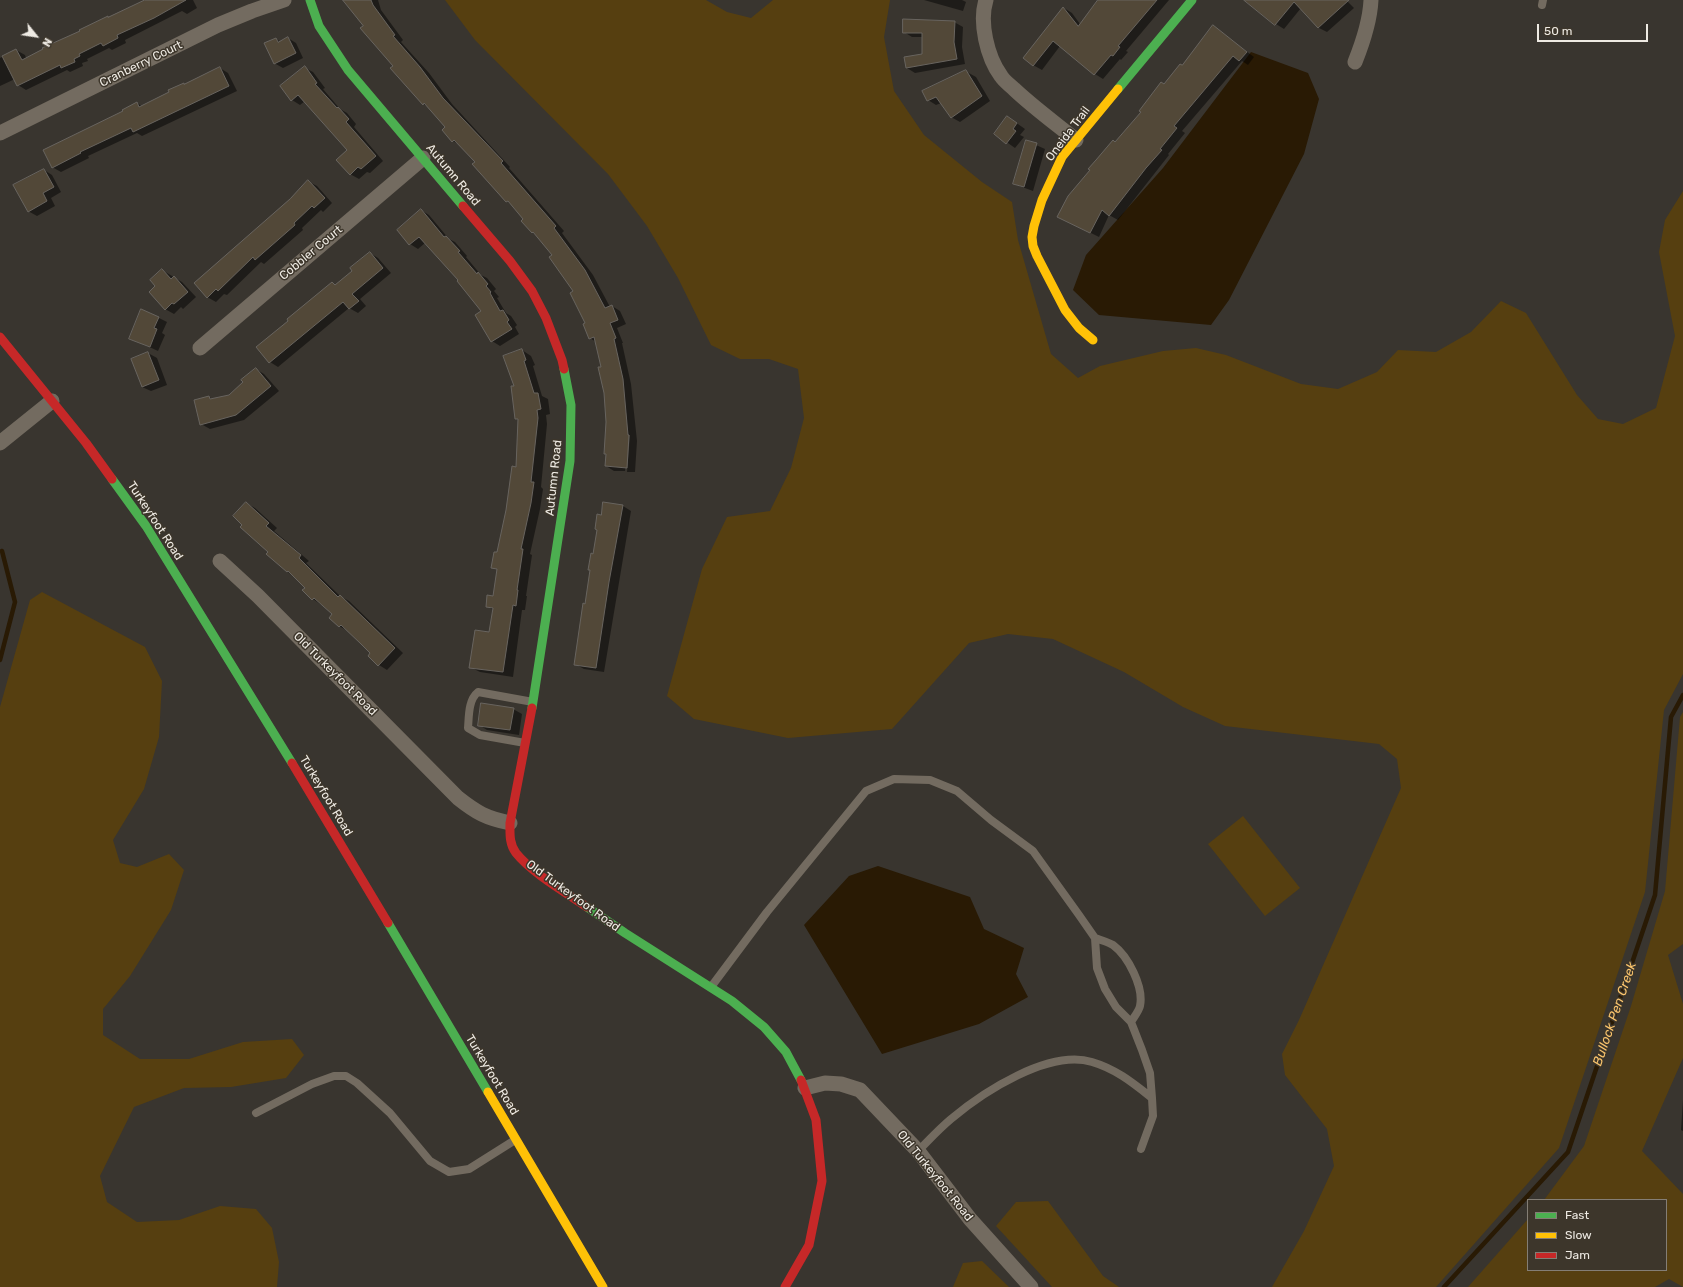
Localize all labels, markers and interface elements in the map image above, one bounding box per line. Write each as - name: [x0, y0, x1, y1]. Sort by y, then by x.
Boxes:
- north arrow: [16, 16, 56, 56]
- scale bar: [1539, 16, 1650, 42]
- text: 50 m: [1544, 24, 1572, 38]
- text: N: [39, 36, 54, 49]
- street label: Cranberry Court: [97, 38, 185, 90]
- street label: Oneida Trail: [1043, 104, 1093, 164]
- street label: Autumn Road: [423, 141, 483, 209]
- street label: Cobbler Court: [277, 223, 345, 283]
- street label: Autumn Road: [543, 439, 565, 517]
- street label: Turkeyfoot Road: [124, 479, 186, 563]
- street label: Old Turkeyfoot Road: [290, 629, 380, 719]
- street label: Turkeyfoot Road: [296, 753, 356, 839]
- street label: Old Turkeyfoot Road: [523, 857, 623, 935]
- water label: Bullock Pen Creek: [1590, 960, 1640, 1068]
- street label: Turkeyfoot Road: [462, 1032, 522, 1118]
- street label: Old Turkeyfoot Road: [894, 1128, 976, 1224]
- legend: [1527, 1199, 1667, 1271]
- text: Fast: [1565, 1208, 1589, 1222]
- text: Slow: [1565, 1228, 1592, 1242]
- text: Jam: [1565, 1248, 1590, 1262]

